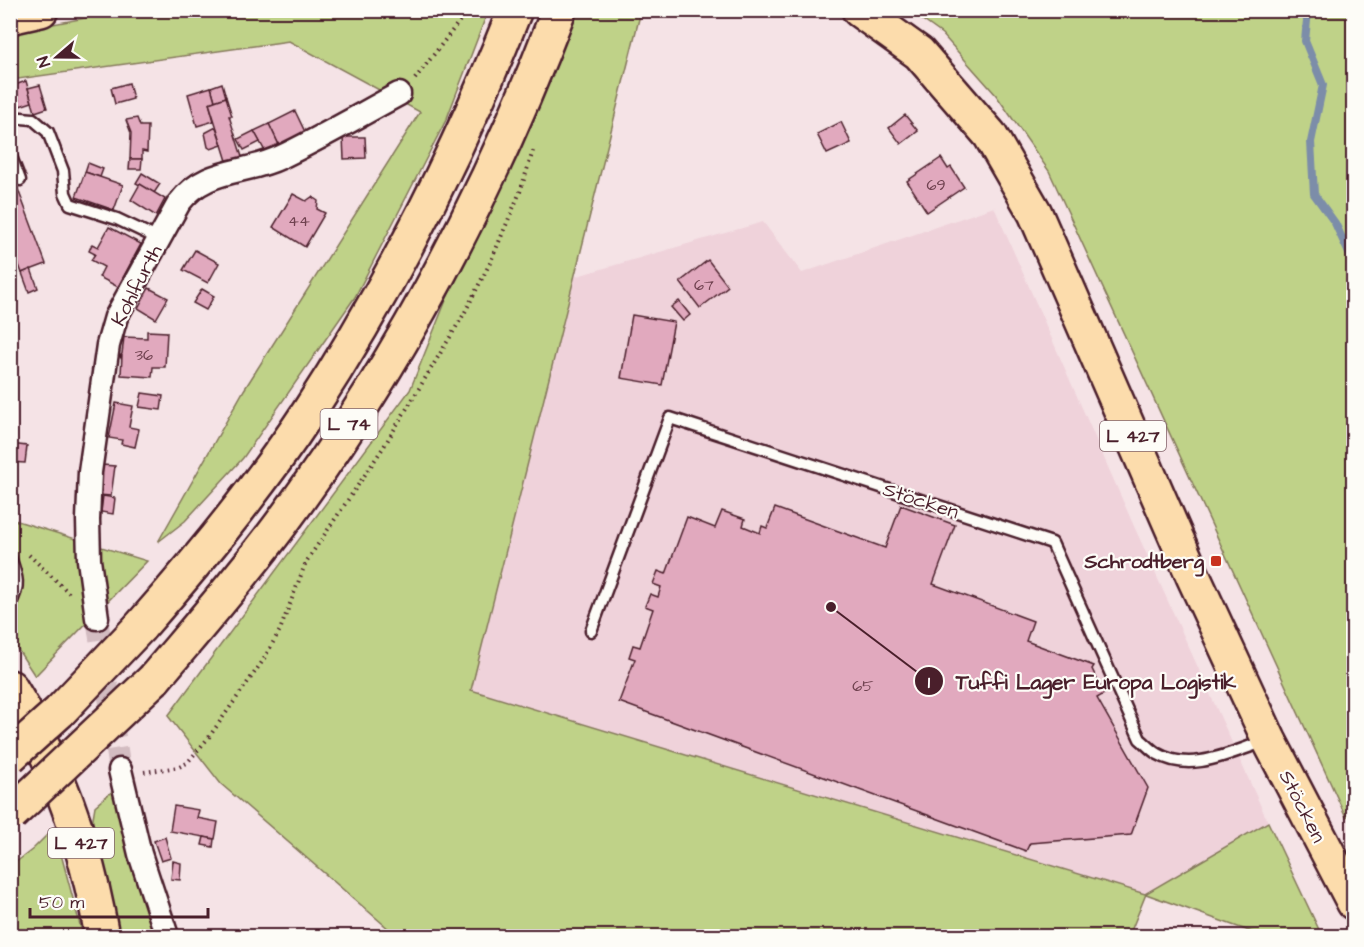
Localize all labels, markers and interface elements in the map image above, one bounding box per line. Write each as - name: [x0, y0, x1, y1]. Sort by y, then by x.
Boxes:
- north arrow: [27, 27, 87, 87]
- text: N: [32, 53, 56, 70]
- house number: 69: [926, 174, 946, 196]
- house number: 44: [288, 210, 310, 232]
- street label: Kohlfurth: [105, 240, 169, 331]
- house number: 67: [694, 274, 714, 296]
- house number: 36: [135, 344, 153, 366]
- road number: L 74: [320, 409, 378, 439]
- road number: L 427: [1100, 421, 1166, 451]
- street label: Stöcken: [879, 476, 962, 526]
- place label: Schrodtberg: [1084, 548, 1205, 577]
- marker: Schrodtberg: [1209, 554, 1223, 568]
- callout: Tuffi Lager Europa Logistik: [914, 662, 1249, 701]
- text: Tuffi Lager Europa Logistik: [955, 668, 1236, 699]
- text: 1: [928, 670, 931, 695]
- house number: 65: [852, 675, 874, 697]
- street label: Stöcken: [1272, 765, 1332, 848]
- road number: L 427: [48, 828, 114, 858]
- scale bar: [30, 881, 208, 919]
- text: 50 m: [39, 890, 84, 915]

